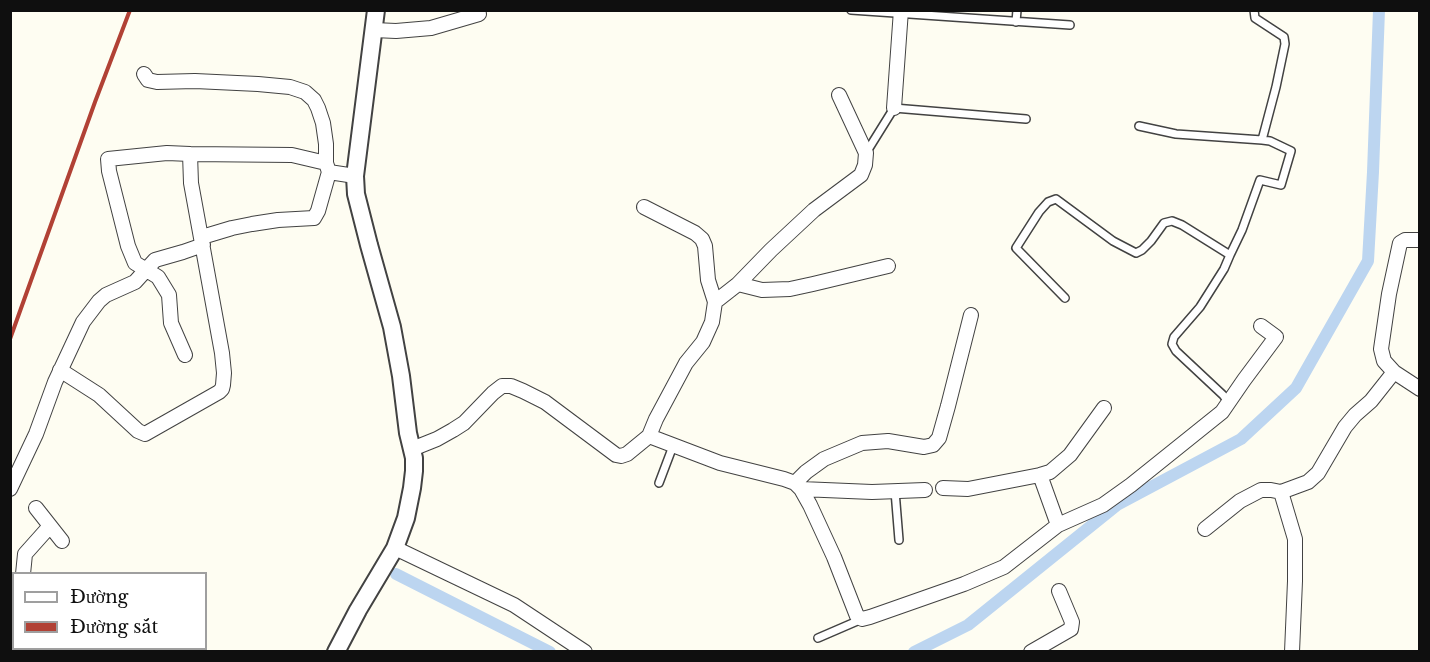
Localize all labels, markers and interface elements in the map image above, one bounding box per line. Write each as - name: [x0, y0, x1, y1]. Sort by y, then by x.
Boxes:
- legend: [12, 572, 207, 650]
- text: Đường: [70, 586, 128, 608]
- text: Đường sắt: [70, 616, 158, 638]

